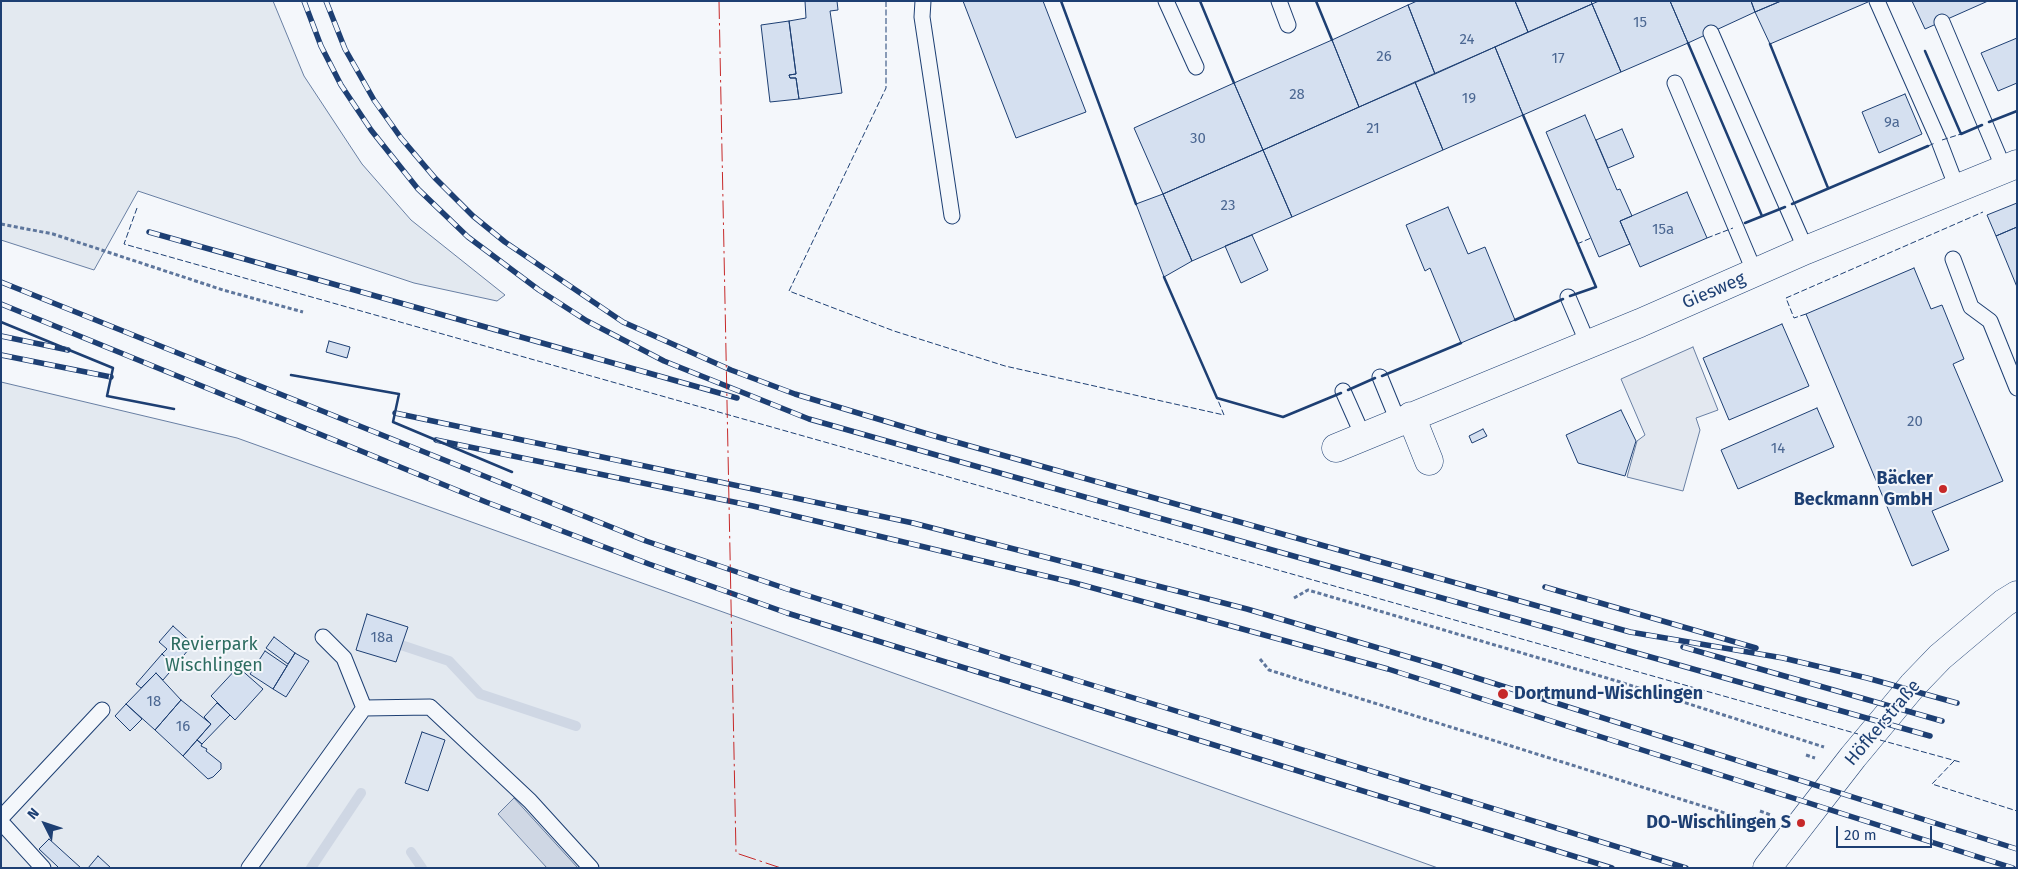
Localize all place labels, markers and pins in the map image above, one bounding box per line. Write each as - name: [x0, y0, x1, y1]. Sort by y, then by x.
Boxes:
- place label: Bäcker Beckmann GmbH: [1794, 468, 1933, 510]
- marker: Bäcker Beckmann GmbH: [1937, 483, 1949, 495]
- place label: Dortmund-Wischlingen: [1514, 683, 1703, 705]
- marker: Dortmund-Wischlingen: [1496, 687, 1510, 701]
- place label: DO-Wischlingen S: [1646, 812, 1791, 834]
- marker: DO-Wischlingen S: [1795, 817, 1807, 829]

